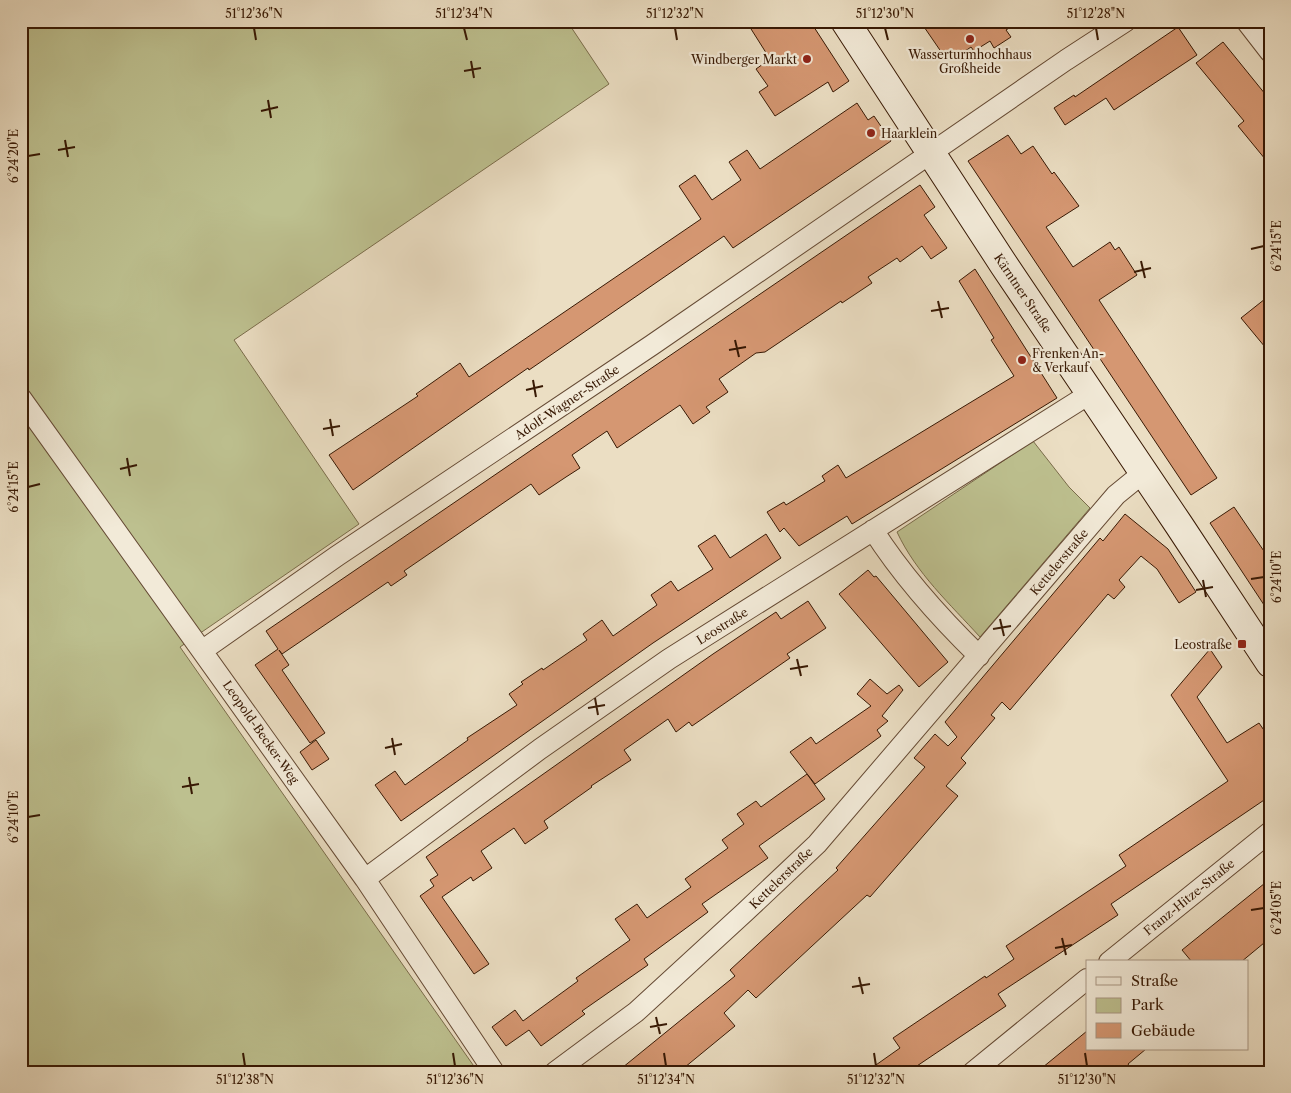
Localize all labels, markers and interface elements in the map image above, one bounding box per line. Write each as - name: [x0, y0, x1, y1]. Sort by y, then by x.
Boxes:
- text: 51°12'36"N: [225, 6, 283, 21]
- text: 51°12'34"N: [435, 6, 493, 21]
- text: 51°12'32"N: [646, 6, 704, 21]
- text: 51°12'30"N: [856, 6, 914, 21]
- text: 51°12'28"N: [1067, 6, 1125, 21]
- marker: Wasserturmhochhaus Großheide: [964, 33, 976, 45]
- place label: Wasserturmhochhaus Großheide: [907, 47, 1032, 76]
- place label: Windberger Markt: [690, 52, 798, 67]
- marker: Windberger Markt: [801, 53, 813, 65]
- place label: Haarklein: [881, 126, 938, 141]
- marker: Haarklein: [865, 127, 877, 139]
- text: 6°24'20"E: [6, 129, 21, 183]
- text: 6°24'15"E: [1269, 220, 1284, 272]
- street label: Kärntner Straße: [991, 250, 1055, 336]
- place label: Frenken An- & Verkauf: [1032, 346, 1104, 375]
- marker: Frenken An- & Verkauf: [1016, 354, 1028, 366]
- street label: Adolf-Wagner-Straße: [511, 361, 622, 443]
- text: 6°24'15"E: [6, 461, 21, 513]
- street label: Kettelerstraße: [1027, 526, 1091, 598]
- text: 6°24'10"E: [1269, 551, 1284, 603]
- street label: Leostraße: [694, 604, 751, 648]
- place label: Leostraße: [1174, 637, 1232, 652]
- marker: Leostraße: [1236, 638, 1248, 650]
- street label: Leopold-Becker-Weg: [220, 678, 303, 787]
- text: 6°24'10"E: [6, 791, 21, 843]
- street label: Kettelerstraße: [746, 844, 816, 912]
- street label: Franz-Hitze-Straße: [1141, 856, 1238, 938]
- text: 6°24'05"E: [1269, 881, 1284, 935]
- legend: [1086, 960, 1248, 1050]
- text: Straße: [1131, 971, 1178, 990]
- text: Park: [1131, 995, 1165, 1014]
- text: Gebäude: [1131, 1021, 1195, 1040]
- text: 51°12'38"N: [216, 1072, 274, 1087]
- text: 51°12'36"N: [426, 1072, 484, 1087]
- text: 51°12'34"N: [637, 1072, 695, 1087]
- text: 51°12'32"N: [847, 1072, 905, 1087]
- text: 51°12'30"N: [1058, 1072, 1116, 1087]

